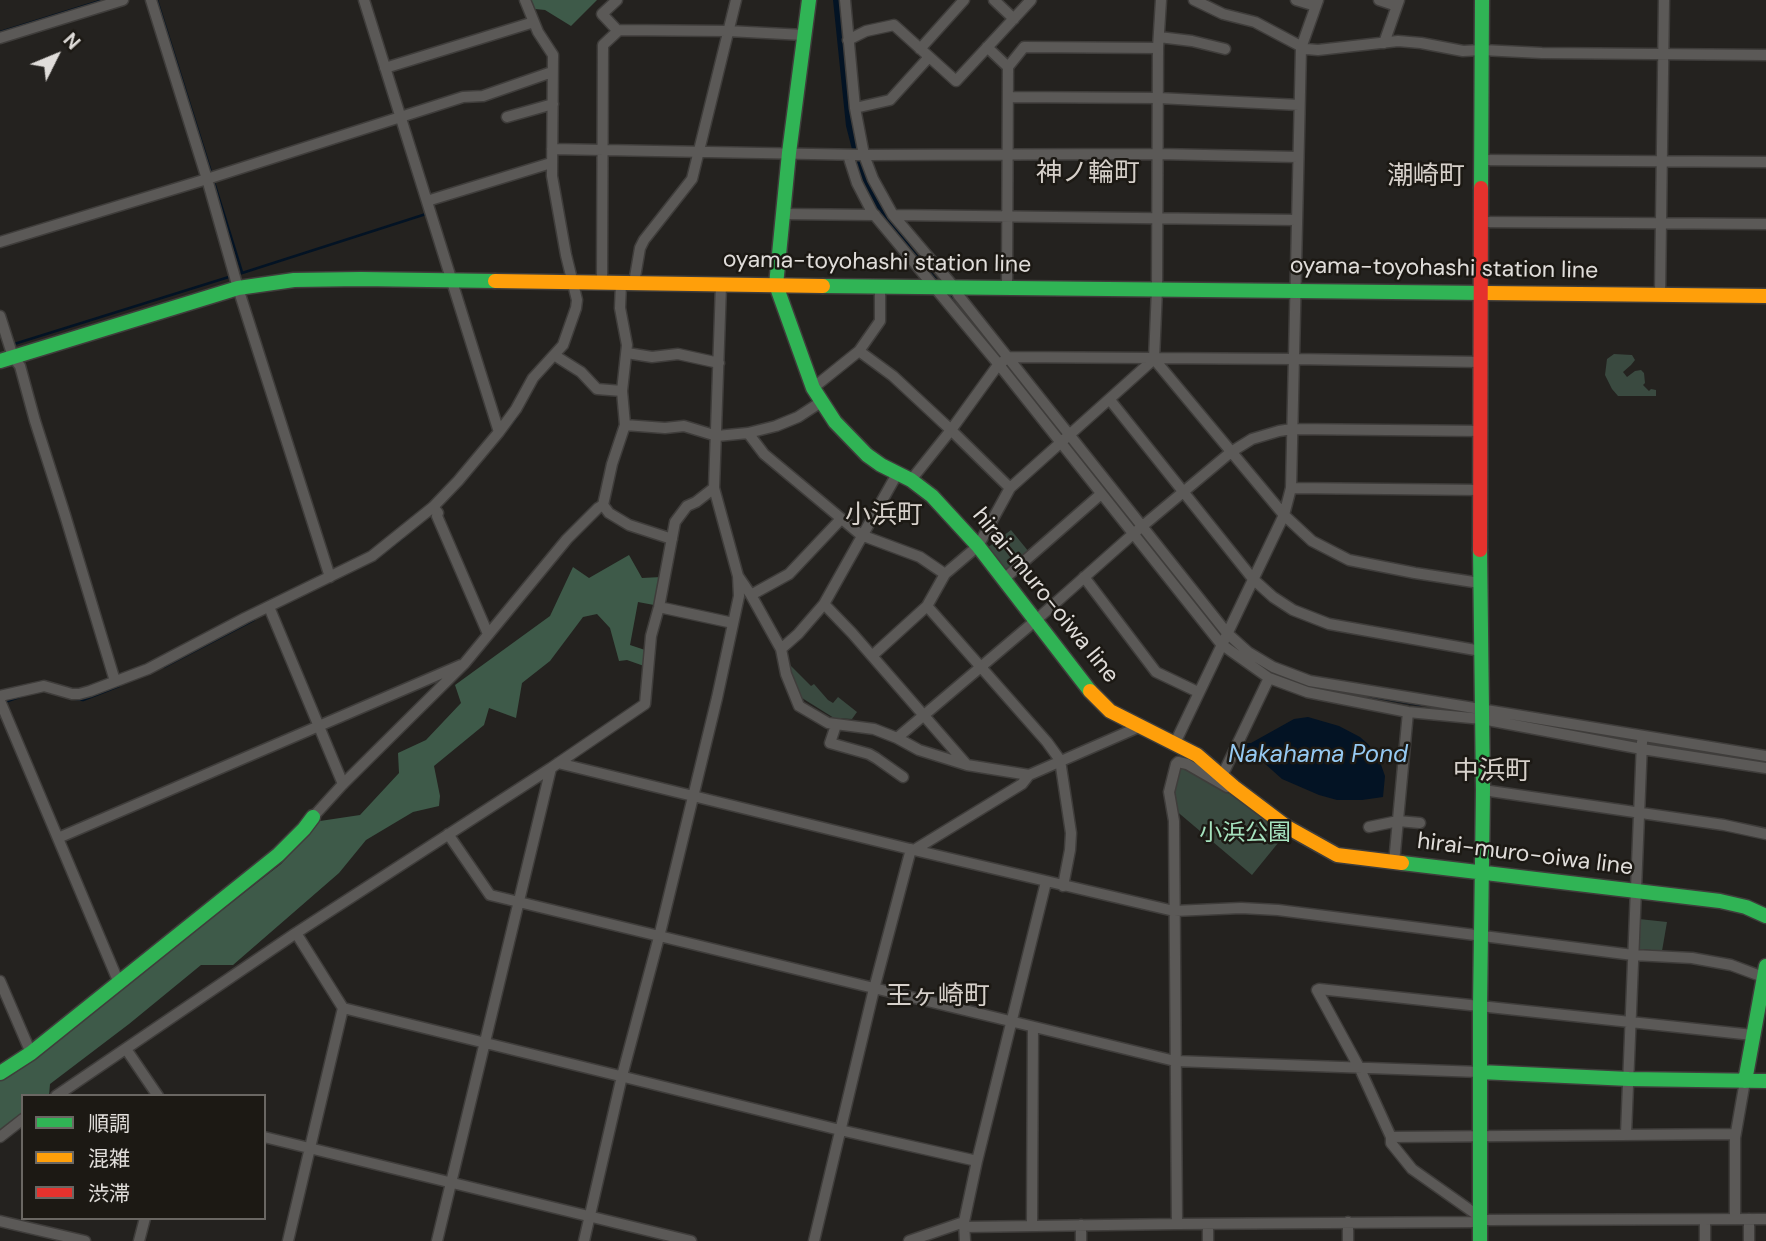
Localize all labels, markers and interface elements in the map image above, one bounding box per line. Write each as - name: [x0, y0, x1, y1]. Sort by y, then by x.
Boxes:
- north arrow: [21, 21, 91, 91]
- text: N: [58, 28, 86, 55]
- district label: 神ノ輪町: [1036, 158, 1140, 190]
- district label: 潮崎町: [1387, 161, 1465, 193]
- street label: oyama-toyohashi station line: [723, 247, 1031, 279]
- street label: oyama-toyohashi station line: [1290, 253, 1598, 285]
- district label: 小浜町: [845, 500, 923, 532]
- street label: hirai-muro-oiwa line: [966, 503, 1124, 689]
- water label: Nakahama Pond: [1228, 742, 1408, 770]
- district label: 中浜町: [1453, 756, 1531, 788]
- park label: 小浜公園: [1199, 820, 1291, 848]
- street label: hirai-muro-oiwa line: [1415, 828, 1635, 882]
- district label: 王ヶ崎町: [886, 981, 990, 1013]
- legend: [21, 1094, 266, 1220]
- text: 順調: [88, 1110, 130, 1138]
- text: 混雑: [88, 1145, 130, 1173]
- text: 渋滞: [88, 1180, 130, 1208]

